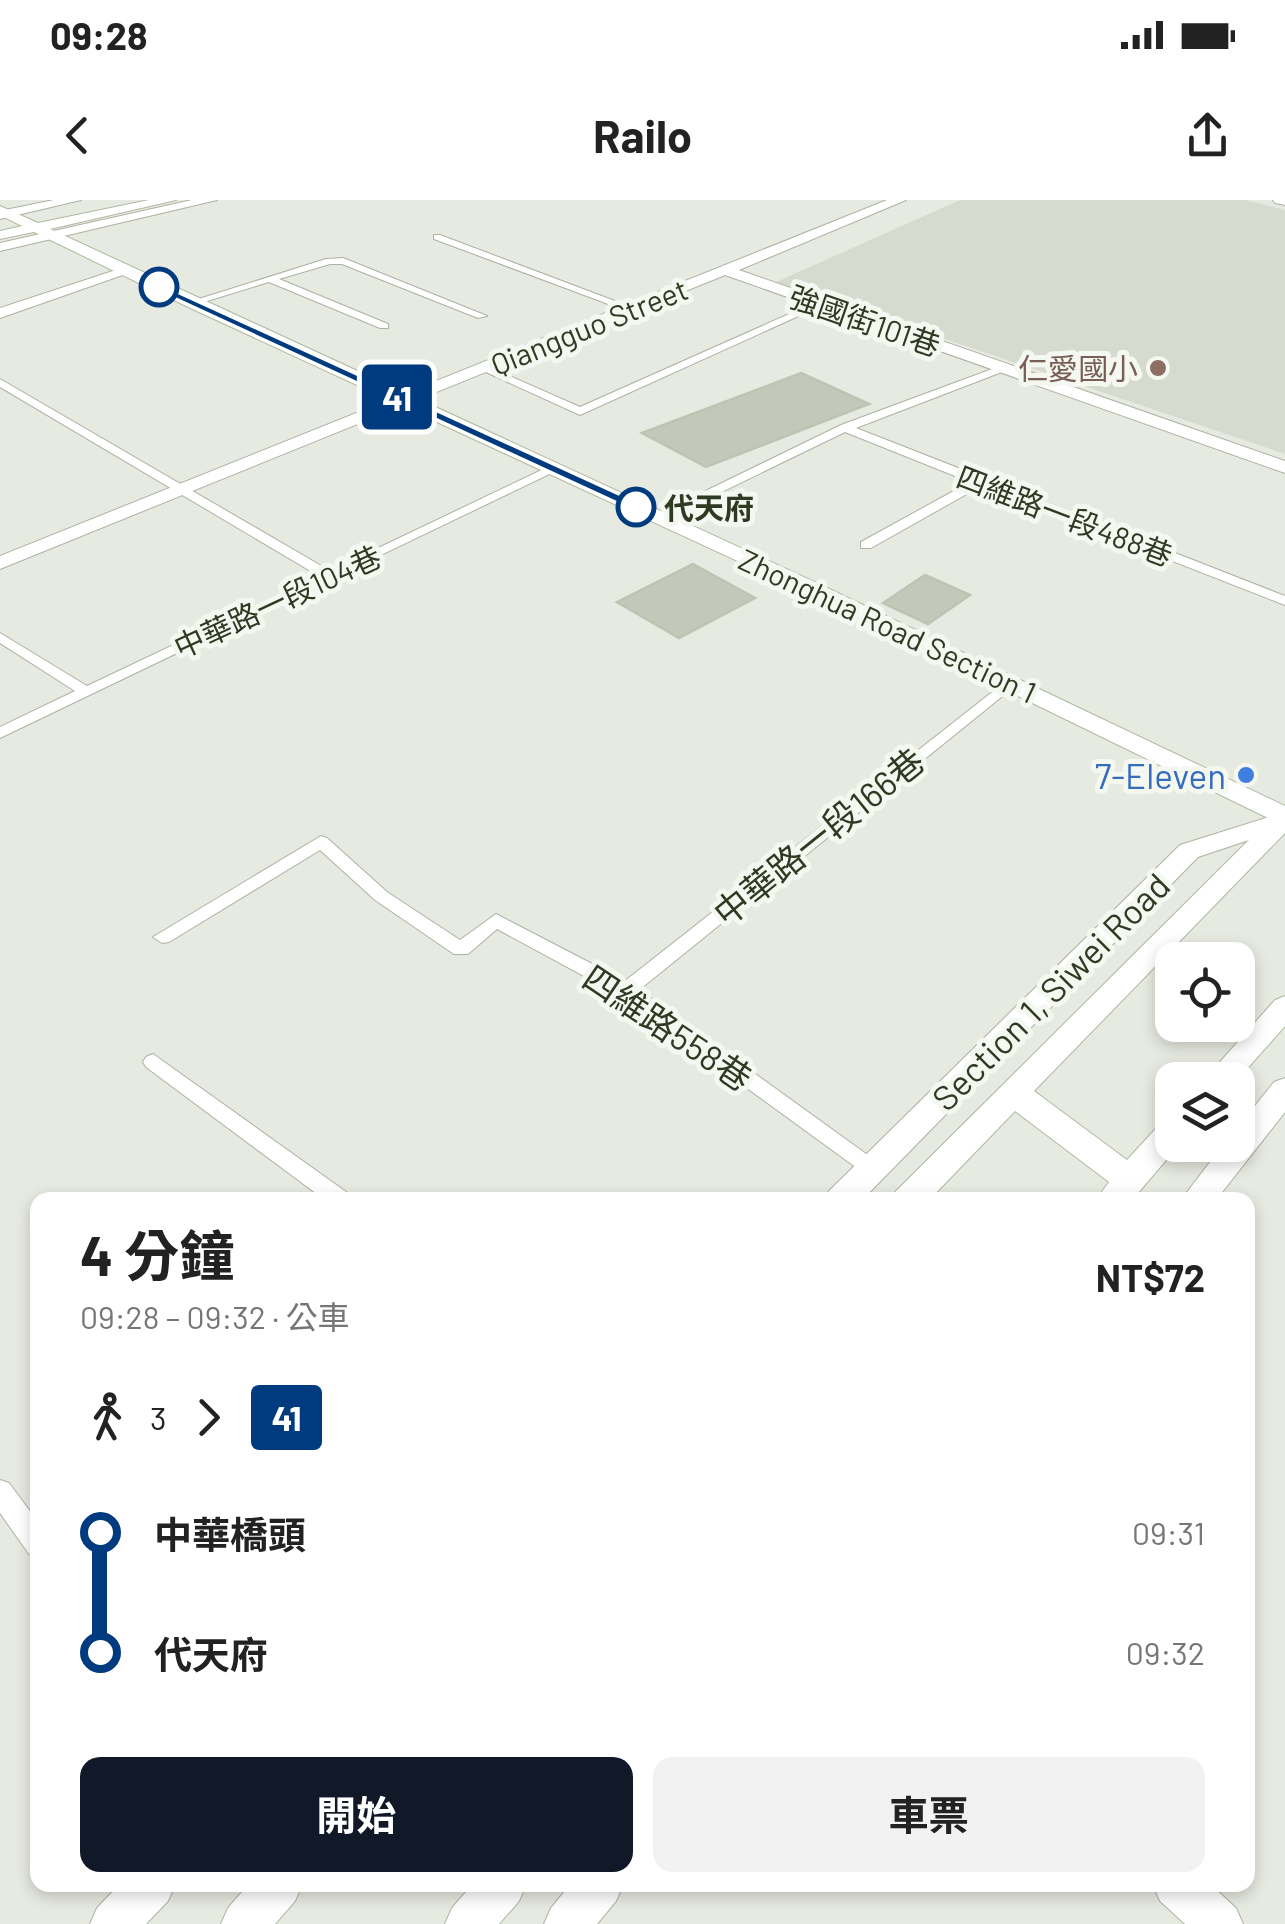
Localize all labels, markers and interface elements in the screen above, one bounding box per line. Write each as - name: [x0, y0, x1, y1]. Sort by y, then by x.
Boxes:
- text: 09:28: [50, 12, 148, 58]
- icon: back: [50, 108, 105, 163]
- text: Railo: [593, 108, 692, 162]
- icon: share: [1180, 108, 1235, 163]
- unlabelled marker: [140, 268, 178, 306]
- street label: Qiangguo Street: [485, 270, 693, 382]
- street label: 強國街101巷: [785, 277, 945, 363]
- place label: 仁愛國小: [1018, 350, 1138, 386]
- marker: 仁愛國小: [1147, 357, 1169, 379]
- line badge: 41: [352, 364, 442, 430]
- text: 41: [382, 376, 412, 418]
- street label: 四維路一段488巷: [952, 457, 1178, 573]
- marker: 代天府: [617, 488, 655, 526]
- place label: 代天府: [664, 489, 754, 525]
- street label: 中華路一段104巷: [168, 537, 386, 665]
- street label: Zhonghua Road Section 1: [734, 540, 1042, 710]
- street label: 中華路一段166巷: [704, 738, 932, 934]
- place label: 7-Eleven: [1095, 754, 1226, 796]
- marker: 7-Eleven: [1235, 764, 1257, 786]
- street label: Section 1, Siwei Road: [923, 864, 1177, 1118]
- map controls: [1155, 942, 1255, 1162]
- button: locate: [1155, 942, 1255, 1042]
- street label: 四維路558巷: [576, 955, 760, 1099]
- button: layers: [1155, 1062, 1255, 1162]
- text: 4 分鐘: [80, 1221, 234, 1287]
- text: NT$72: [1096, 1254, 1205, 1300]
- text: 09:28 – 09:32 · 公車: [80, 1297, 349, 1335]
- icon: walk: [80, 1390, 135, 1445]
- icon: forward: [181, 1390, 236, 1445]
- text: 41: [271, 1396, 302, 1438]
- text: 3: [150, 1398, 166, 1436]
- text: 中華橋頭: [154, 1511, 306, 1557]
- text: 09:31: [1132, 1513, 1205, 1551]
- text: 代天府: [154, 1631, 268, 1677]
- text: 09:32: [1126, 1633, 1205, 1671]
- button: 開始: [80, 1757, 633, 1872]
- button: 車票: [653, 1757, 1205, 1872]

